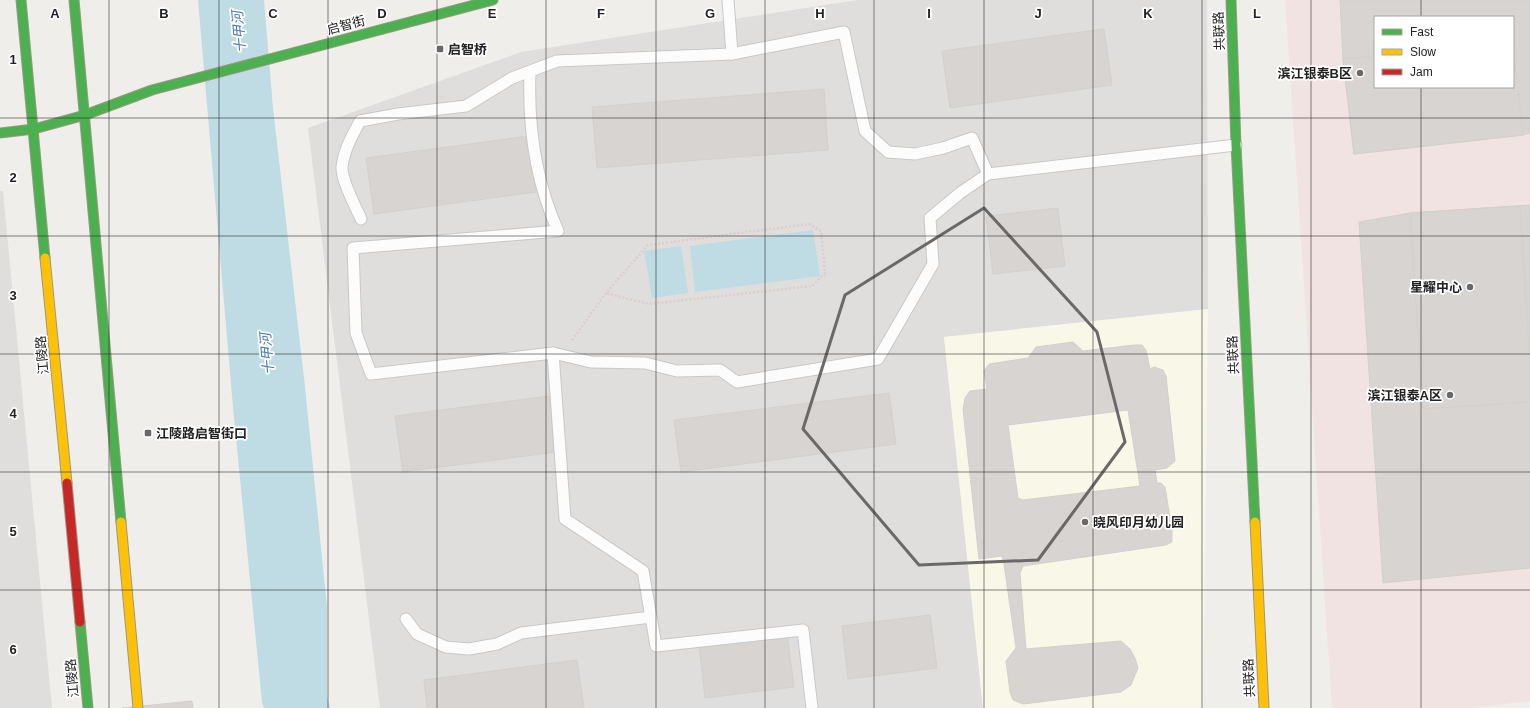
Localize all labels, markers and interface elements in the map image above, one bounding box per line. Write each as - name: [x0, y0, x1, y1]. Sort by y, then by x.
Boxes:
- text: A: [50, 6, 60, 21]
- text: B: [159, 6, 169, 21]
- text: C: [268, 6, 278, 21]
- text: D: [377, 6, 387, 21]
- text: E: [488, 6, 497, 21]
- text: F: [597, 6, 605, 21]
- text: G: [705, 6, 715, 21]
- text: H: [815, 6, 825, 21]
- text: I: [927, 6, 931, 21]
- text: J: [1034, 6, 1042, 21]
- text: K: [1143, 6, 1153, 21]
- text: L: [1253, 6, 1261, 21]
- water label: 十甲河: [229, 7, 249, 54]
- street label: 共联路: [1211, 11, 1227, 51]
- street label: 启智街: [325, 13, 367, 37]
- legend: [1374, 16, 1514, 88]
- text: Fast: [1410, 25, 1434, 39]
- place label: 启智桥: [448, 42, 487, 57]
- marker: 启智桥: [435, 44, 445, 54]
- text: Slow: [1410, 45, 1436, 59]
- text: 1: [9, 52, 17, 67]
- text: Jam: [1410, 65, 1433, 79]
- place label: 滨江银泰B区: [1278, 66, 1352, 81]
- marker: 滨江银泰B区: [1355, 68, 1365, 78]
- text: 2: [9, 170, 17, 185]
- place label: 星耀中心: [1410, 280, 1462, 295]
- marker: 星耀中心: [1465, 282, 1475, 292]
- text: 3: [9, 288, 17, 303]
- water label: 十甲河: [257, 329, 277, 376]
- street label: 江陵路: [33, 335, 51, 375]
- street label: 共联路: [1224, 335, 1242, 375]
- place label: 滨江银泰A区: [1368, 388, 1442, 403]
- marker: 滨江银泰A区: [1445, 390, 1455, 400]
- text: 4: [9, 406, 17, 421]
- place label: 江陵路启智街口: [156, 426, 247, 441]
- marker: 江陵路启智街口: [143, 428, 153, 438]
- place label: 晓风印月幼儿园: [1093, 515, 1184, 530]
- marker: 晓风印月幼儿园: [1080, 517, 1090, 527]
- text: 5: [9, 524, 17, 539]
- text: 6: [9, 642, 17, 657]
- street label: 江陵路: [63, 658, 81, 698]
- street label: 共联路: [1240, 658, 1258, 698]

